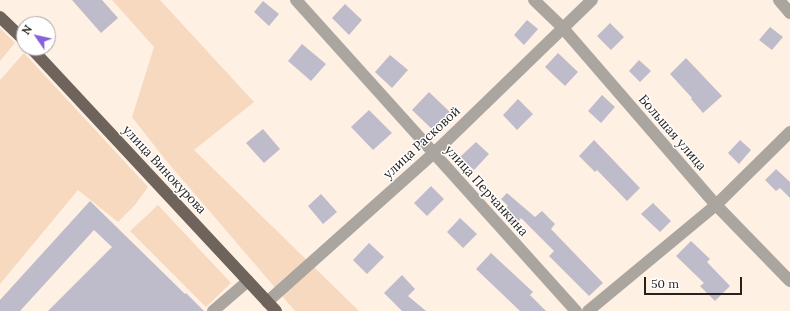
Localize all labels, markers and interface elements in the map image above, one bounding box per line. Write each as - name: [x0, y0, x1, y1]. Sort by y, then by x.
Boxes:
- north arrow: [16, 16, 56, 56]
- text: N: [19, 22, 35, 37]
- street label: Большая улица: [635, 92, 709, 174]
- street label: улица Расковой: [380, 103, 464, 183]
- street label: улица Винокурова: [119, 122, 209, 218]
- street label: улица Перчанкина: [441, 142, 531, 240]
- scale bar: [646, 269, 744, 295]
- text: 50 m: [651, 276, 679, 291]

